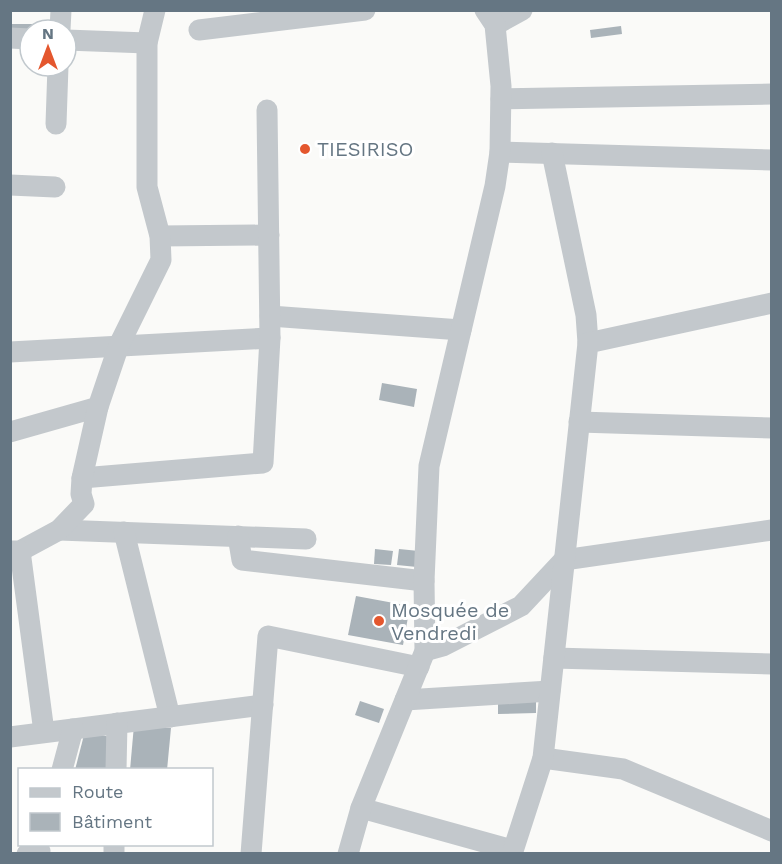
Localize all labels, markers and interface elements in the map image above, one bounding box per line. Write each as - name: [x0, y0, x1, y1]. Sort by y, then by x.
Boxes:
- north arrow: [18, 18, 78, 78]
- text: N: [42, 24, 54, 43]
- place label: TIESIRISO: [317, 137, 414, 161]
- marker: TIESIRISO: [298, 142, 312, 156]
- place label: Mosquée de Vendredi: [391, 598, 509, 645]
- marker: Mosquée de Vendredi: [372, 614, 386, 628]
- legend: [18, 768, 213, 846]
- text: Route: [72, 781, 124, 802]
- text: Bâtiment: [72, 811, 152, 832]

